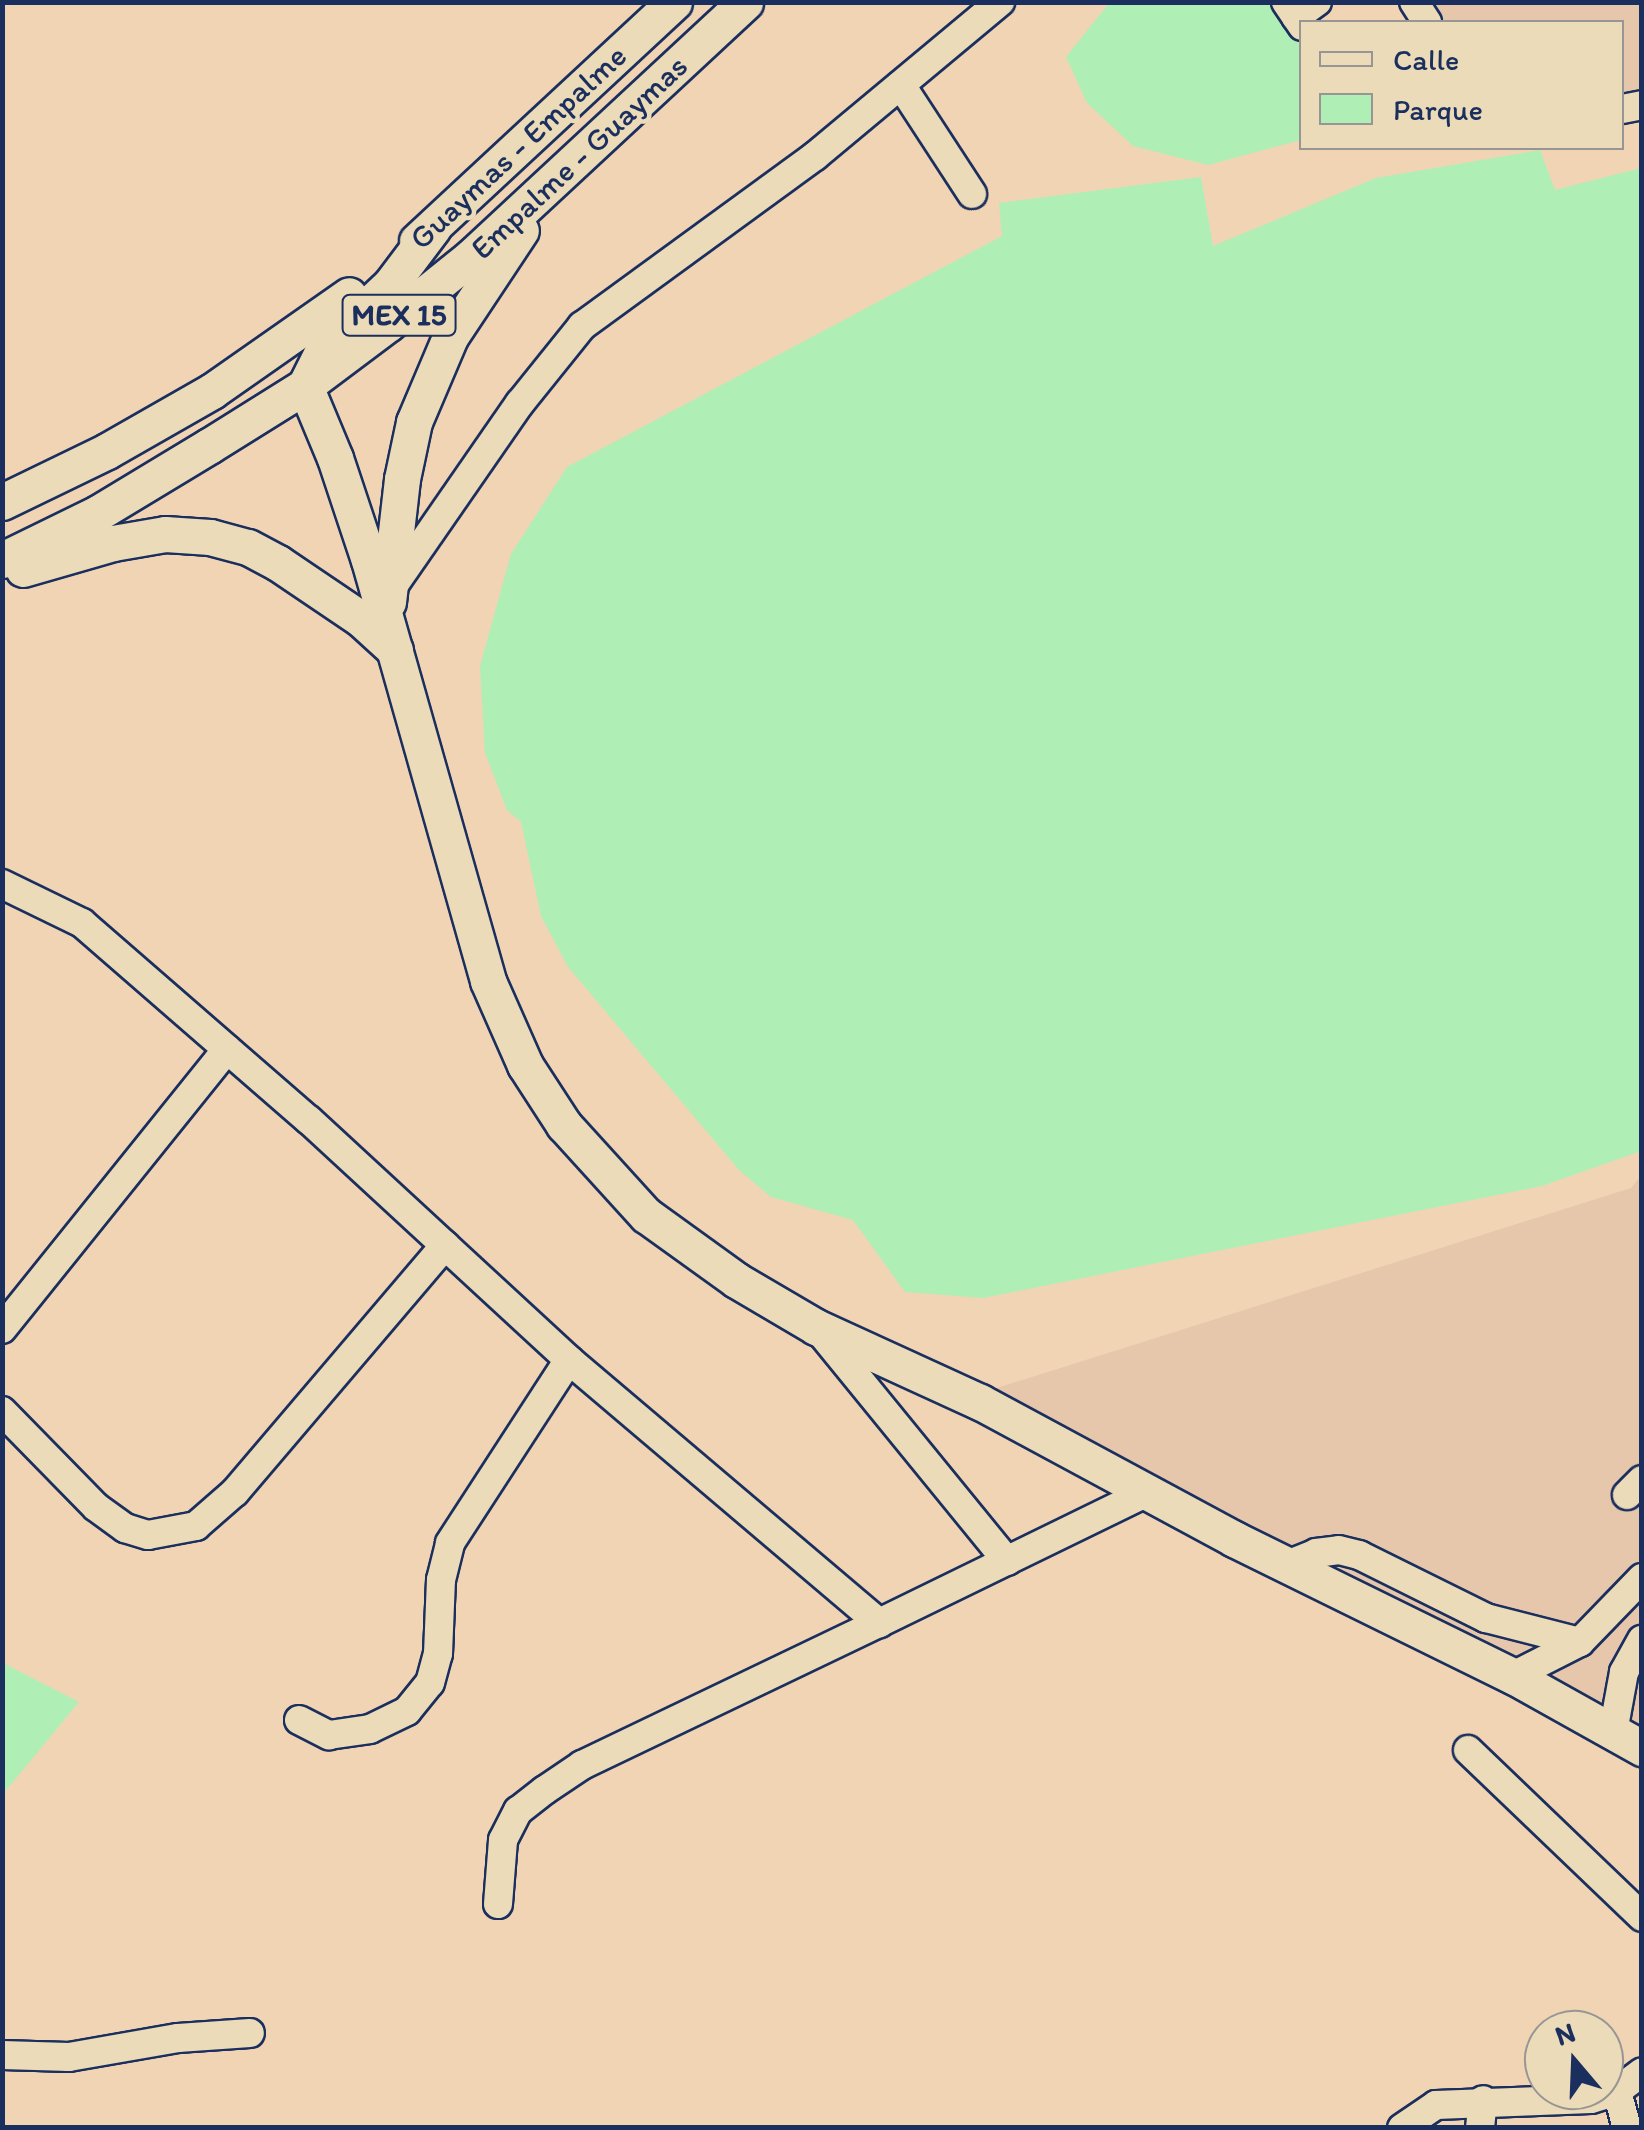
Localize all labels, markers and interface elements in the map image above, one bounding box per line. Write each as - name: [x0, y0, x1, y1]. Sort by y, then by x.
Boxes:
- legend: [1299, 20, 1624, 150]
- street label: Guaymas - Empalme: [402, 37, 634, 257]
- text: Calle: [1393, 41, 1459, 78]
- street label: Empalme - Guaymas: [463, 47, 695, 267]
- text: Parque: [1393, 91, 1483, 128]
- road number: MEX 15: [342, 290, 456, 340]
- north arrow: [1524, 2010, 1624, 2110]
- text: N: [1550, 2014, 1579, 2053]

